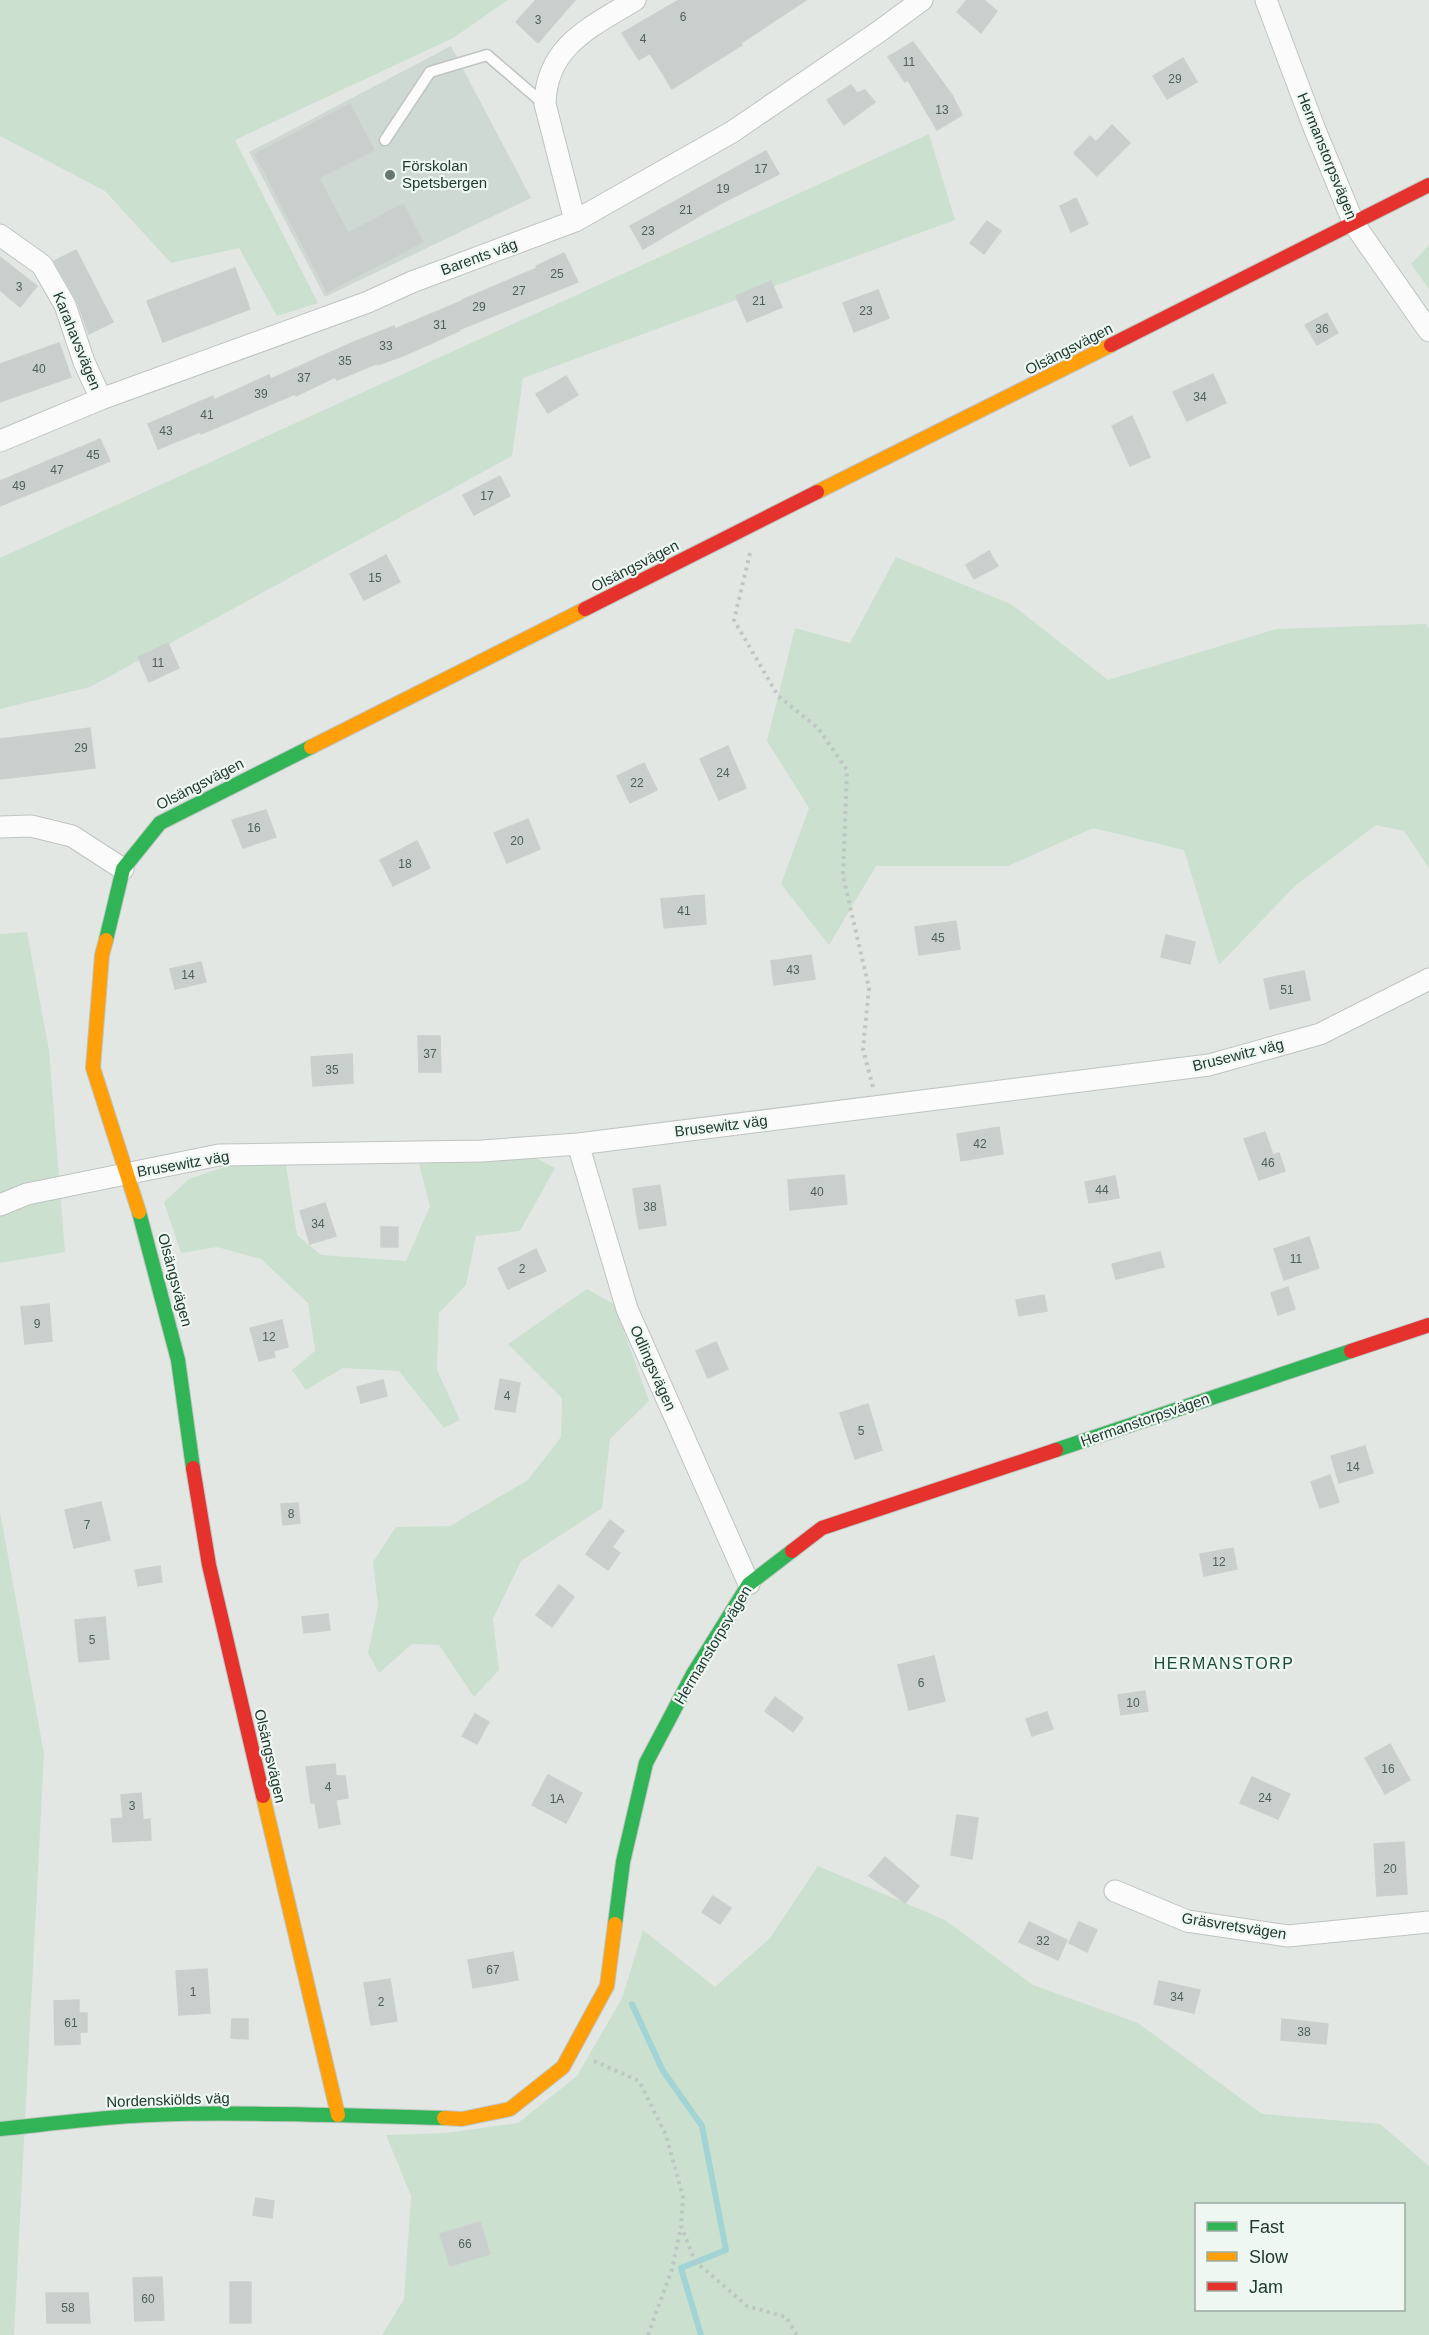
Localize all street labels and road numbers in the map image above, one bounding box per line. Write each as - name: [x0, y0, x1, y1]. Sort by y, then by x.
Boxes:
- street label: Hermanstorpsvägen: [1294, 90, 1361, 222]
- street label: Barents väg: [438, 235, 519, 278]
- street label: Karahavsvägen: [50, 289, 105, 392]
- street label: Olsängsvägen: [1022, 319, 1115, 378]
- street label: Olsängsvägen: [588, 536, 681, 595]
- street label: Olsängsvägen: [153, 754, 246, 813]
- street label: Brusewitz väg: [1191, 1035, 1285, 1074]
- street label: Brusewitz väg: [674, 1111, 768, 1140]
- street label: Brusewitz väg: [135, 1147, 230, 1180]
- street label: Olsängsvägen: [155, 1231, 196, 1328]
- street label: Odlingsvägen: [627, 1322, 680, 1413]
- street label: Hermanstorpsvägen: [1078, 1390, 1211, 1450]
- street label: Hermanstorpsvägen: [671, 1582, 755, 1707]
- street label: Olsängsvägen: [251, 1707, 290, 1805]
- street label: Gräsvretsvägen: [1180, 1909, 1288, 1942]
- street label: Nordenskiölds väg: [106, 2089, 230, 2110]

